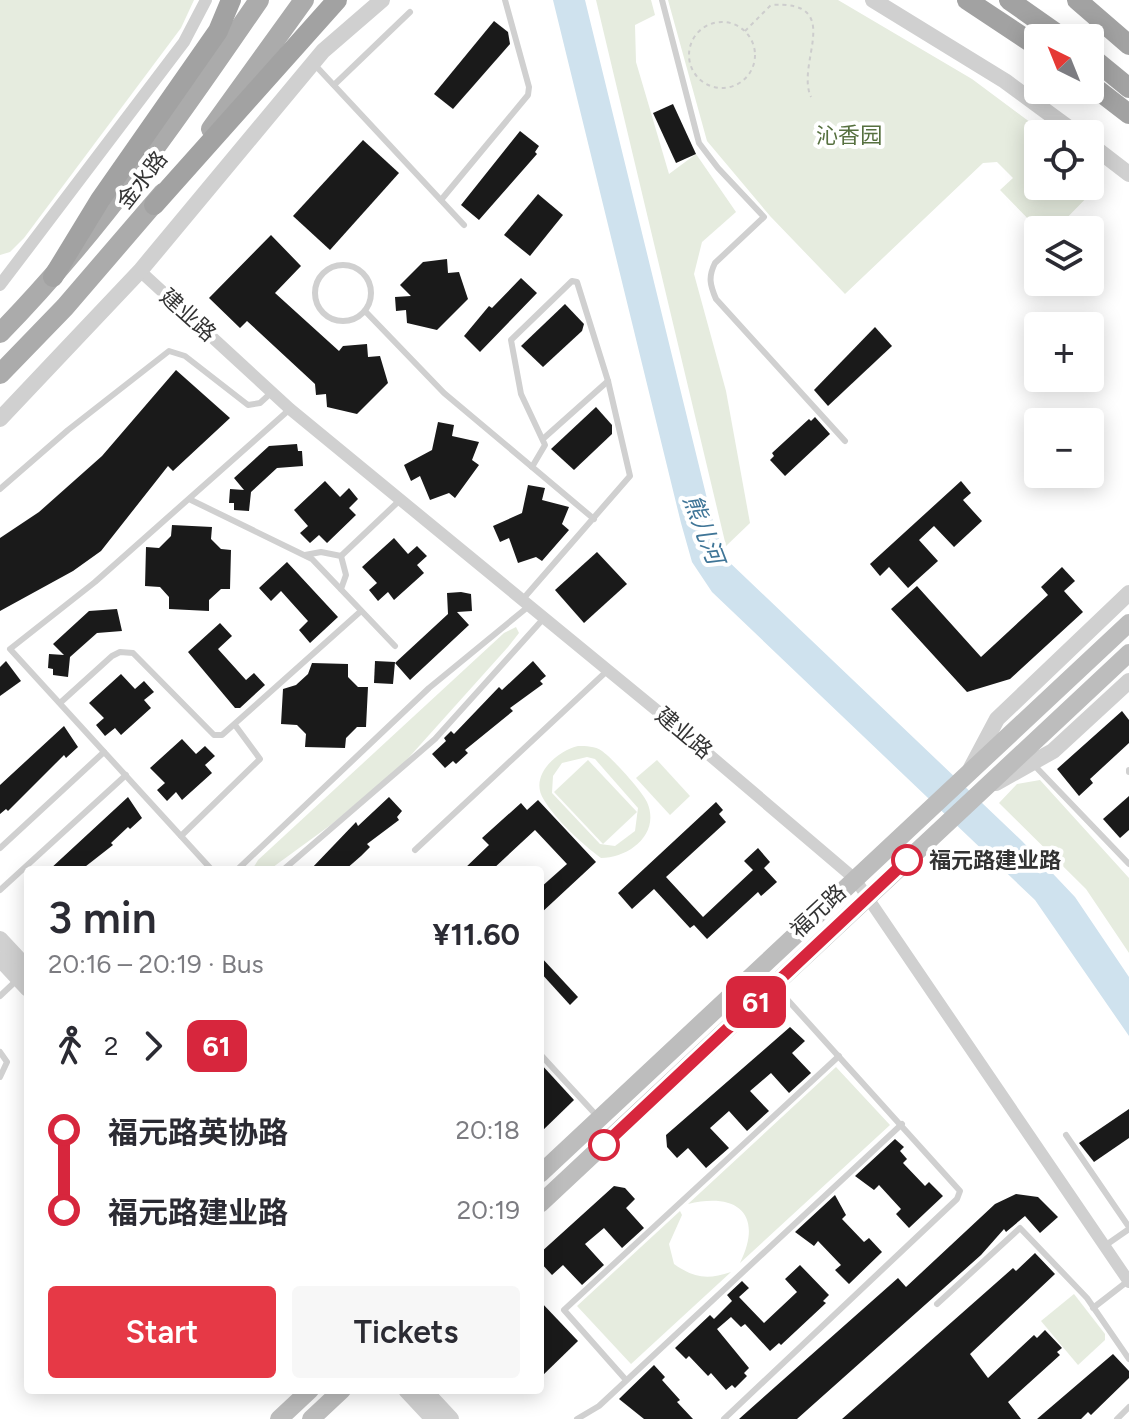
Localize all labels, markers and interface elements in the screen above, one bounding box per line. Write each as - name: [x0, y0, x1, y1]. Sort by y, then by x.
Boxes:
- north arrow: [1024, 24, 1104, 104]
- map controls: [1024, 24, 1104, 488]
- button: locate: [1024, 120, 1104, 200]
- park label: 沁香园: [816, 122, 882, 149]
- street label: 金水路: [111, 146, 173, 214]
- button: layers: [1024, 216, 1104, 296]
- street label: 建业路: [154, 283, 222, 347]
- button: +: [1024, 312, 1104, 392]
- button: −: [1024, 408, 1104, 488]
- water label: 熊儿河: [678, 490, 732, 572]
- street label: 建业路: [650, 701, 718, 765]
- marker: 福元路建业路: [892, 845, 922, 875]
- place label: 福元路建业路: [929, 847, 1061, 874]
- street label: 福元路: [785, 879, 851, 943]
- text: 3 min: [48, 891, 157, 944]
- text: ¥11.60: [433, 916, 520, 953]
- text: 20:16 – 20:19 · Bus: [48, 948, 264, 980]
- line badge: 61: [720, 976, 792, 1028]
- text: 61: [742, 985, 770, 1019]
- icon: walk: [48, 1024, 92, 1068]
- icon: forward: [131, 1024, 175, 1068]
- text: 61: [203, 1029, 231, 1063]
- text: 2: [104, 1030, 119, 1062]
- text: 福元路英协路: [108, 1114, 288, 1151]
- text: 20:18: [456, 1114, 520, 1146]
- unlabelled marker: [589, 1130, 619, 1160]
- text: 福元路建业路: [108, 1194, 288, 1231]
- text: 20:19: [457, 1194, 520, 1226]
- button: Start: [48, 1286, 276, 1378]
- button: Tickets: [292, 1286, 520, 1378]

